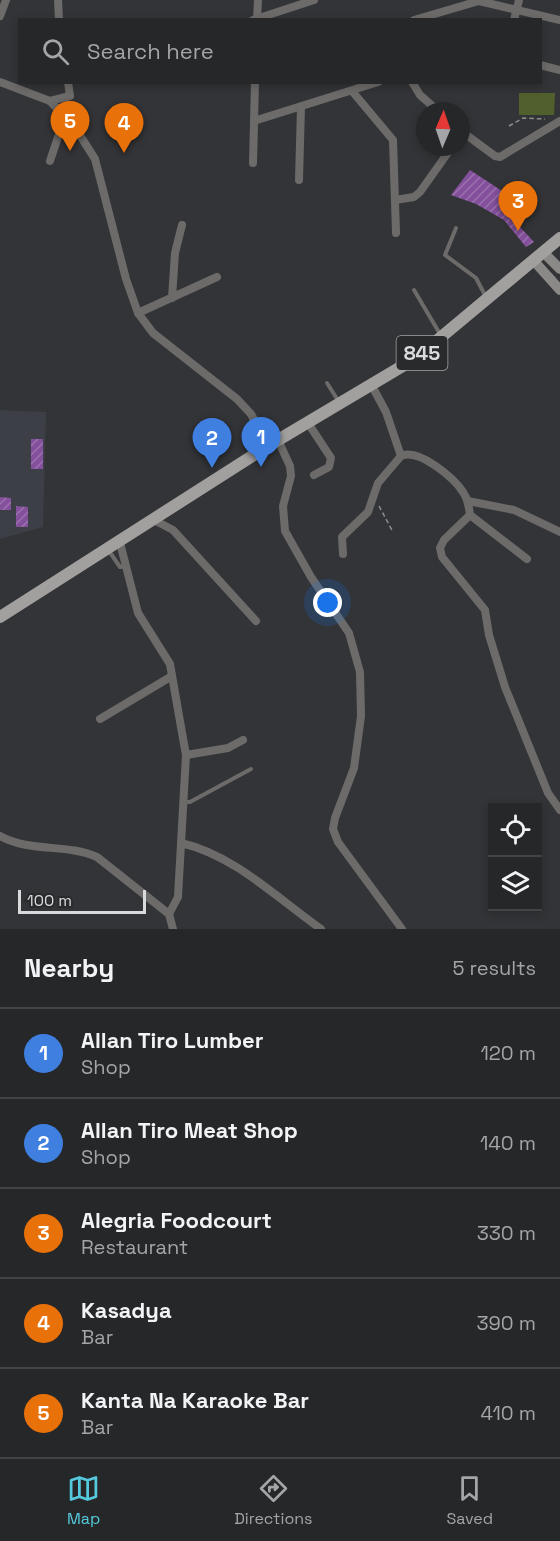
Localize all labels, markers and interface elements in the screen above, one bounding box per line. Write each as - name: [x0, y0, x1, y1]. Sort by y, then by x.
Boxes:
- search box: [18, 18, 542, 84]
- icon: search: [39, 35, 72, 68]
- text: Search here: [87, 37, 214, 65]
- pin: 5: [50, 102, 90, 151]
- north arrow: [416, 102, 470, 156]
- pin: 4: [104, 104, 144, 153]
- pin: 3: [498, 182, 538, 231]
- road number: 845: [396, 336, 448, 370]
- pin: 2: [192, 418, 232, 468]
- pin: 1: [242, 418, 280, 467]
- your location: [313, 588, 342, 617]
- map controls: [488, 803, 542, 911]
- button: locate: [488, 803, 542, 857]
- button: layers: [488, 857, 542, 911]
- scale bar: [18, 887, 146, 914]
- text: 100 m: [27, 890, 72, 911]
- text: Nearby: [24, 951, 114, 985]
- text: 5 results: [452, 955, 536, 981]
- text: Allan Tiro Lumber: [81, 1026, 263, 1054]
- text: 1: [39, 1040, 48, 1066]
- text: 120 m: [480, 1040, 536, 1066]
- text: Shop: [81, 1054, 131, 1080]
- text: Allan Tiro Meat Shop: [81, 1116, 298, 1144]
- text: 2: [38, 1130, 49, 1156]
- text: 140 m: [480, 1130, 536, 1156]
- text: Shop: [81, 1144, 131, 1170]
- text: Alegria Foodcourt: [81, 1206, 272, 1234]
- text: 3: [37, 1220, 50, 1246]
- text: 330 m: [477, 1220, 536, 1246]
- text: Restaurant: [81, 1234, 188, 1260]
- text: Kasadya: [81, 1296, 172, 1324]
- text: 4: [37, 1310, 50, 1336]
- text: 390 m: [477, 1310, 536, 1336]
- text: Bar: [81, 1324, 113, 1350]
- text: Kanta Na Karaoke Bar: [81, 1386, 309, 1414]
- text: 5: [38, 1400, 50, 1426]
- text: 410 m: [480, 1400, 536, 1426]
- text: Bar: [81, 1414, 113, 1440]
- tab: Map: [67, 1472, 100, 1529]
- tab: Directions: [234, 1472, 313, 1529]
- tab: Saved: [446, 1472, 493, 1529]

